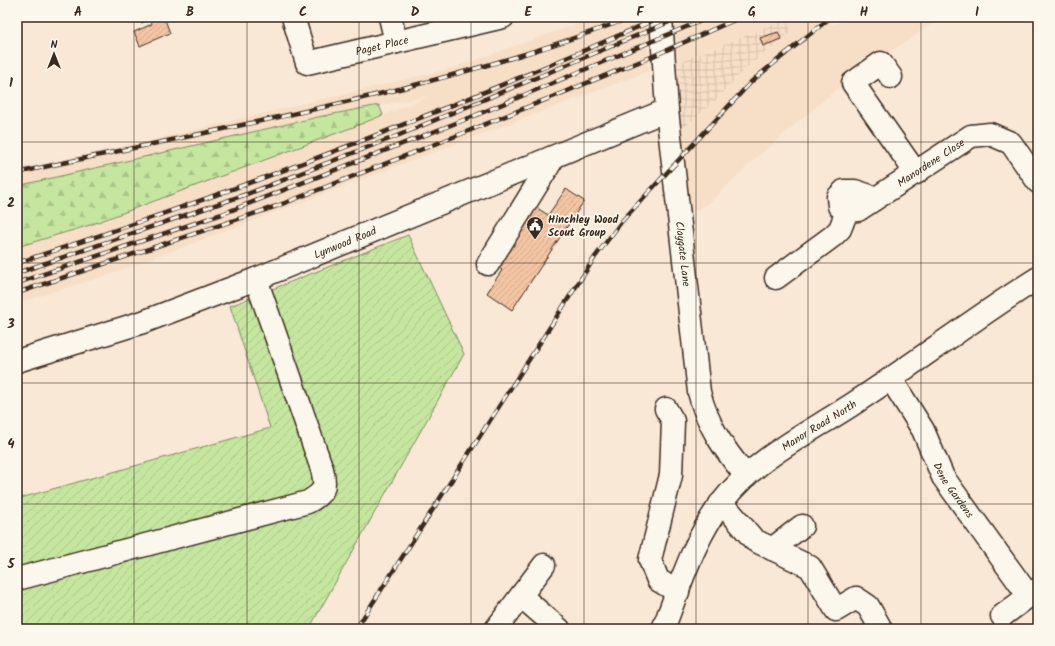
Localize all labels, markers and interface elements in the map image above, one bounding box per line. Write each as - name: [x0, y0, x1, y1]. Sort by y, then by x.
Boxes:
- text: A: [74, 2, 82, 23]
- text: B: [186, 2, 194, 23]
- text: C: [299, 2, 307, 23]
- text: D: [411, 2, 420, 23]
- text: E: [524, 2, 532, 23]
- text: F: [636, 2, 644, 23]
- text: G: [748, 2, 756, 23]
- text: H: [860, 2, 869, 23]
- text: I: [975, 2, 979, 23]
- street label: Paget Place: [354, 31, 410, 61]
- north arrow: [34, 34, 74, 74]
- text: N: [51, 36, 58, 54]
- text: 1: [9, 73, 13, 94]
- street label: Manordene Close: [894, 134, 969, 192]
- text: 2: [7, 193, 15, 214]
- place label: Hinchley Wood Scout Group: [548, 211, 620, 242]
- public building icon: Hinchley Wood Scout Group: [525, 215, 545, 240]
- street label: Claygate Lane: [670, 220, 695, 288]
- street label: Lynwood Road: [311, 222, 380, 264]
- text: 3: [6, 314, 15, 335]
- street label: Manor Road North: [778, 396, 861, 456]
- text: 4: [7, 434, 15, 455]
- street label: Dene Gardens: [928, 460, 978, 523]
- text: 5: [7, 554, 16, 575]

